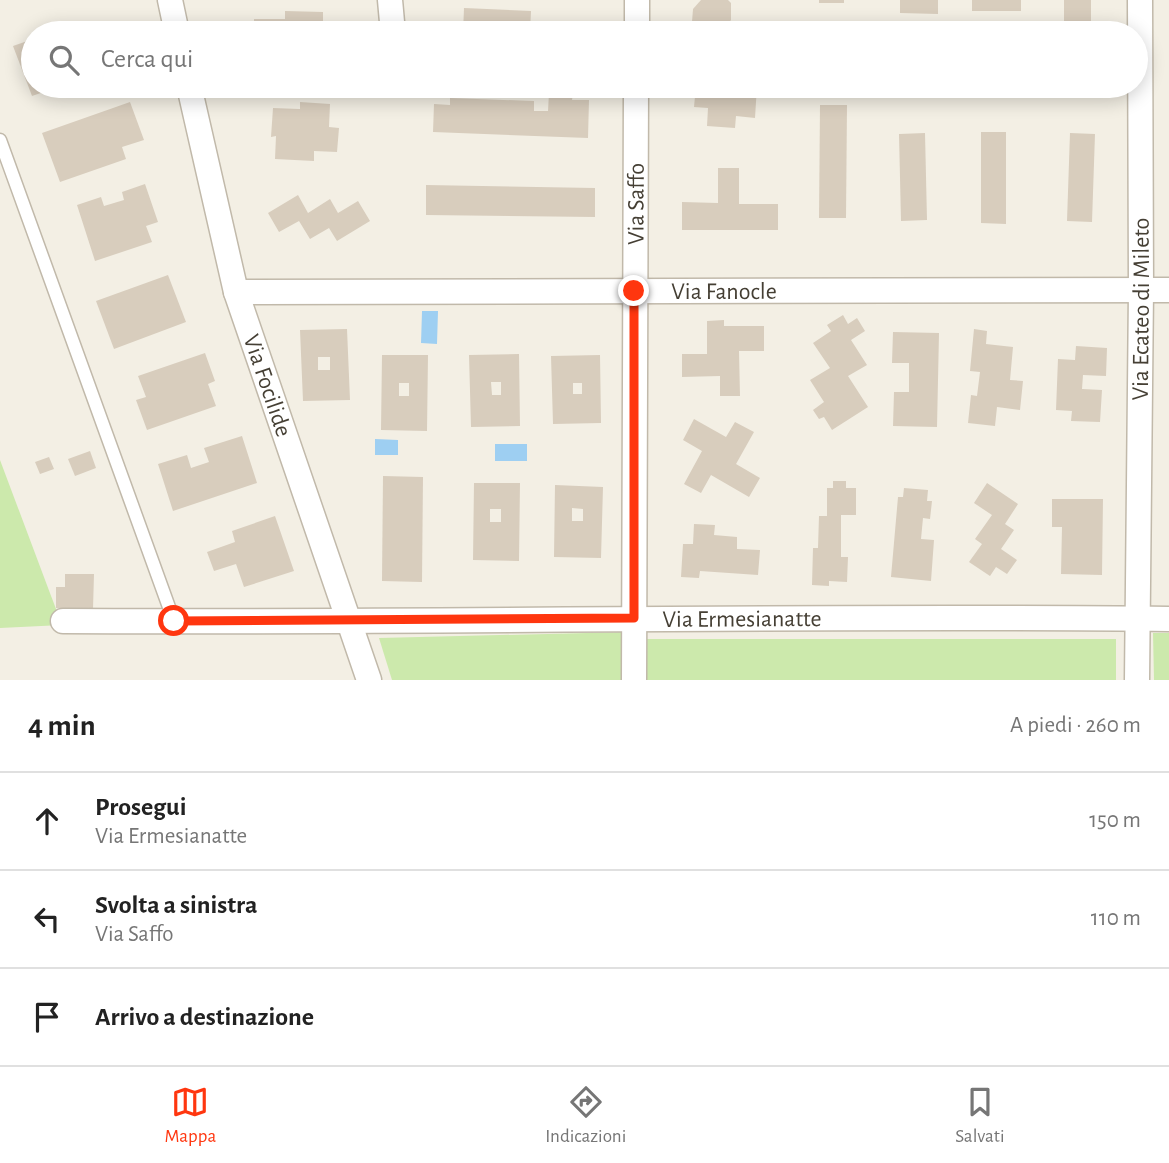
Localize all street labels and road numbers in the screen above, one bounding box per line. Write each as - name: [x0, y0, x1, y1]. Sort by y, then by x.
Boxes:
- street label: Via Saffo: [624, 163, 649, 245]
- street label: Via Ecateo di Mileto: [1129, 218, 1154, 401]
- street label: Via Fanocle: [671, 280, 777, 304]
- street label: Via Focilide: [239, 332, 296, 440]
- street label: Via Ermesianatte: [662, 607, 821, 632]

